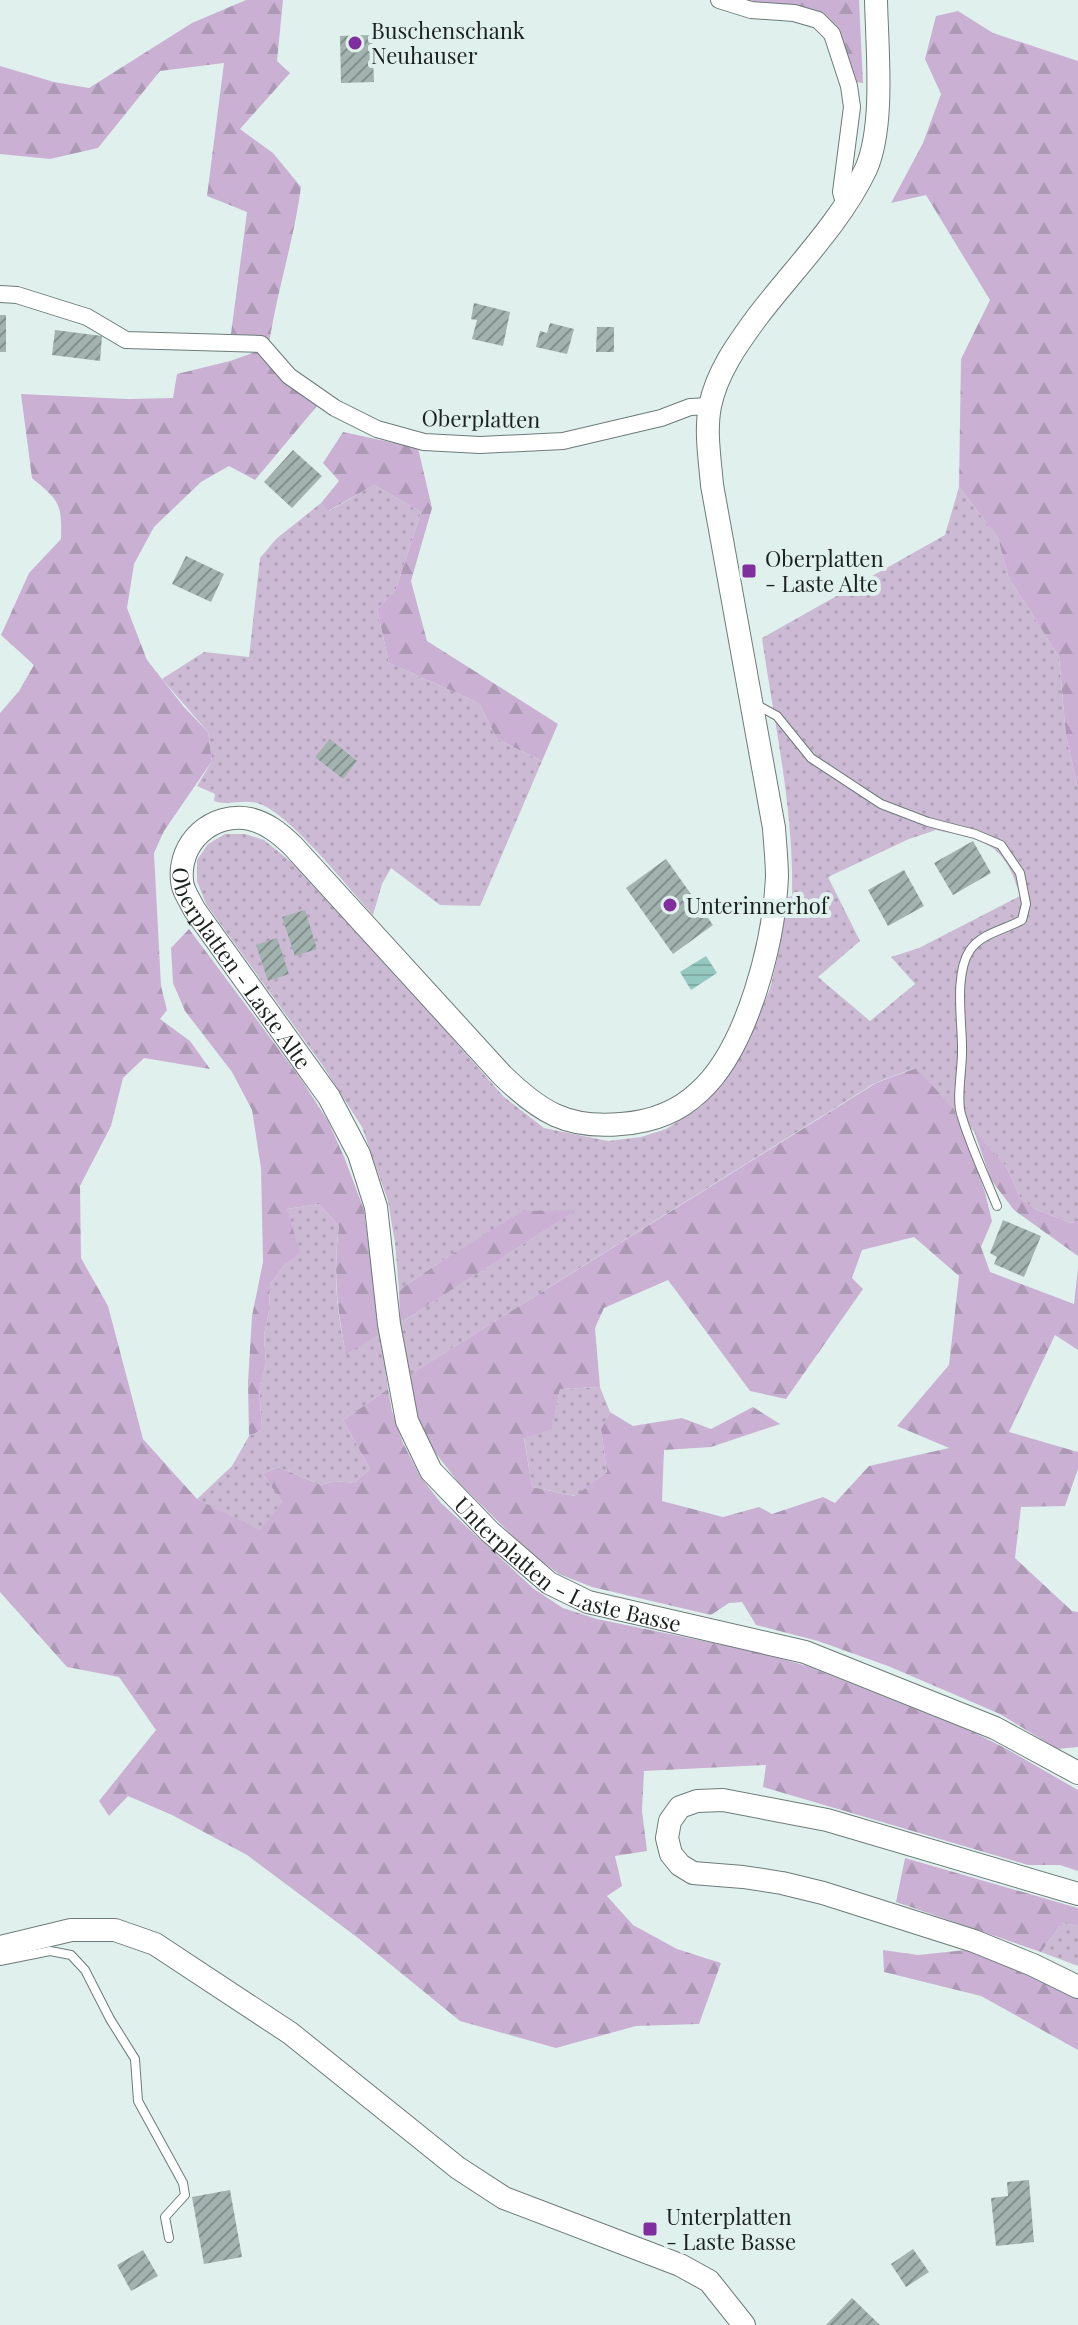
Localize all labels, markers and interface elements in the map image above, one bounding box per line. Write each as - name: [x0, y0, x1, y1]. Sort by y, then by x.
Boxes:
- place label: Buschenschank Neuhauser: [371, 15, 525, 70]
- marker: Buschenschank Neuhauser: [346, 34, 364, 52]
- street label: Oberplatten: [421, 402, 541, 434]
- place label: Oberplatten - Laste Alte: [765, 543, 884, 598]
- marker: Oberplatten - Laste Alte: [740, 562, 758, 580]
- street label: Oberplatten - Laste Alte: [166, 867, 319, 1074]
- place label: Unterinnerhof: [686, 890, 830, 920]
- marker: Unterinnerhof: [661, 896, 679, 914]
- street label: Unterplatten - Laste Basse: [448, 1490, 684, 1638]
- place label: Unterplatten - Laste Basse: [666, 2201, 796, 2256]
- marker: Unterplatten - Laste Basse: [641, 2220, 659, 2238]

